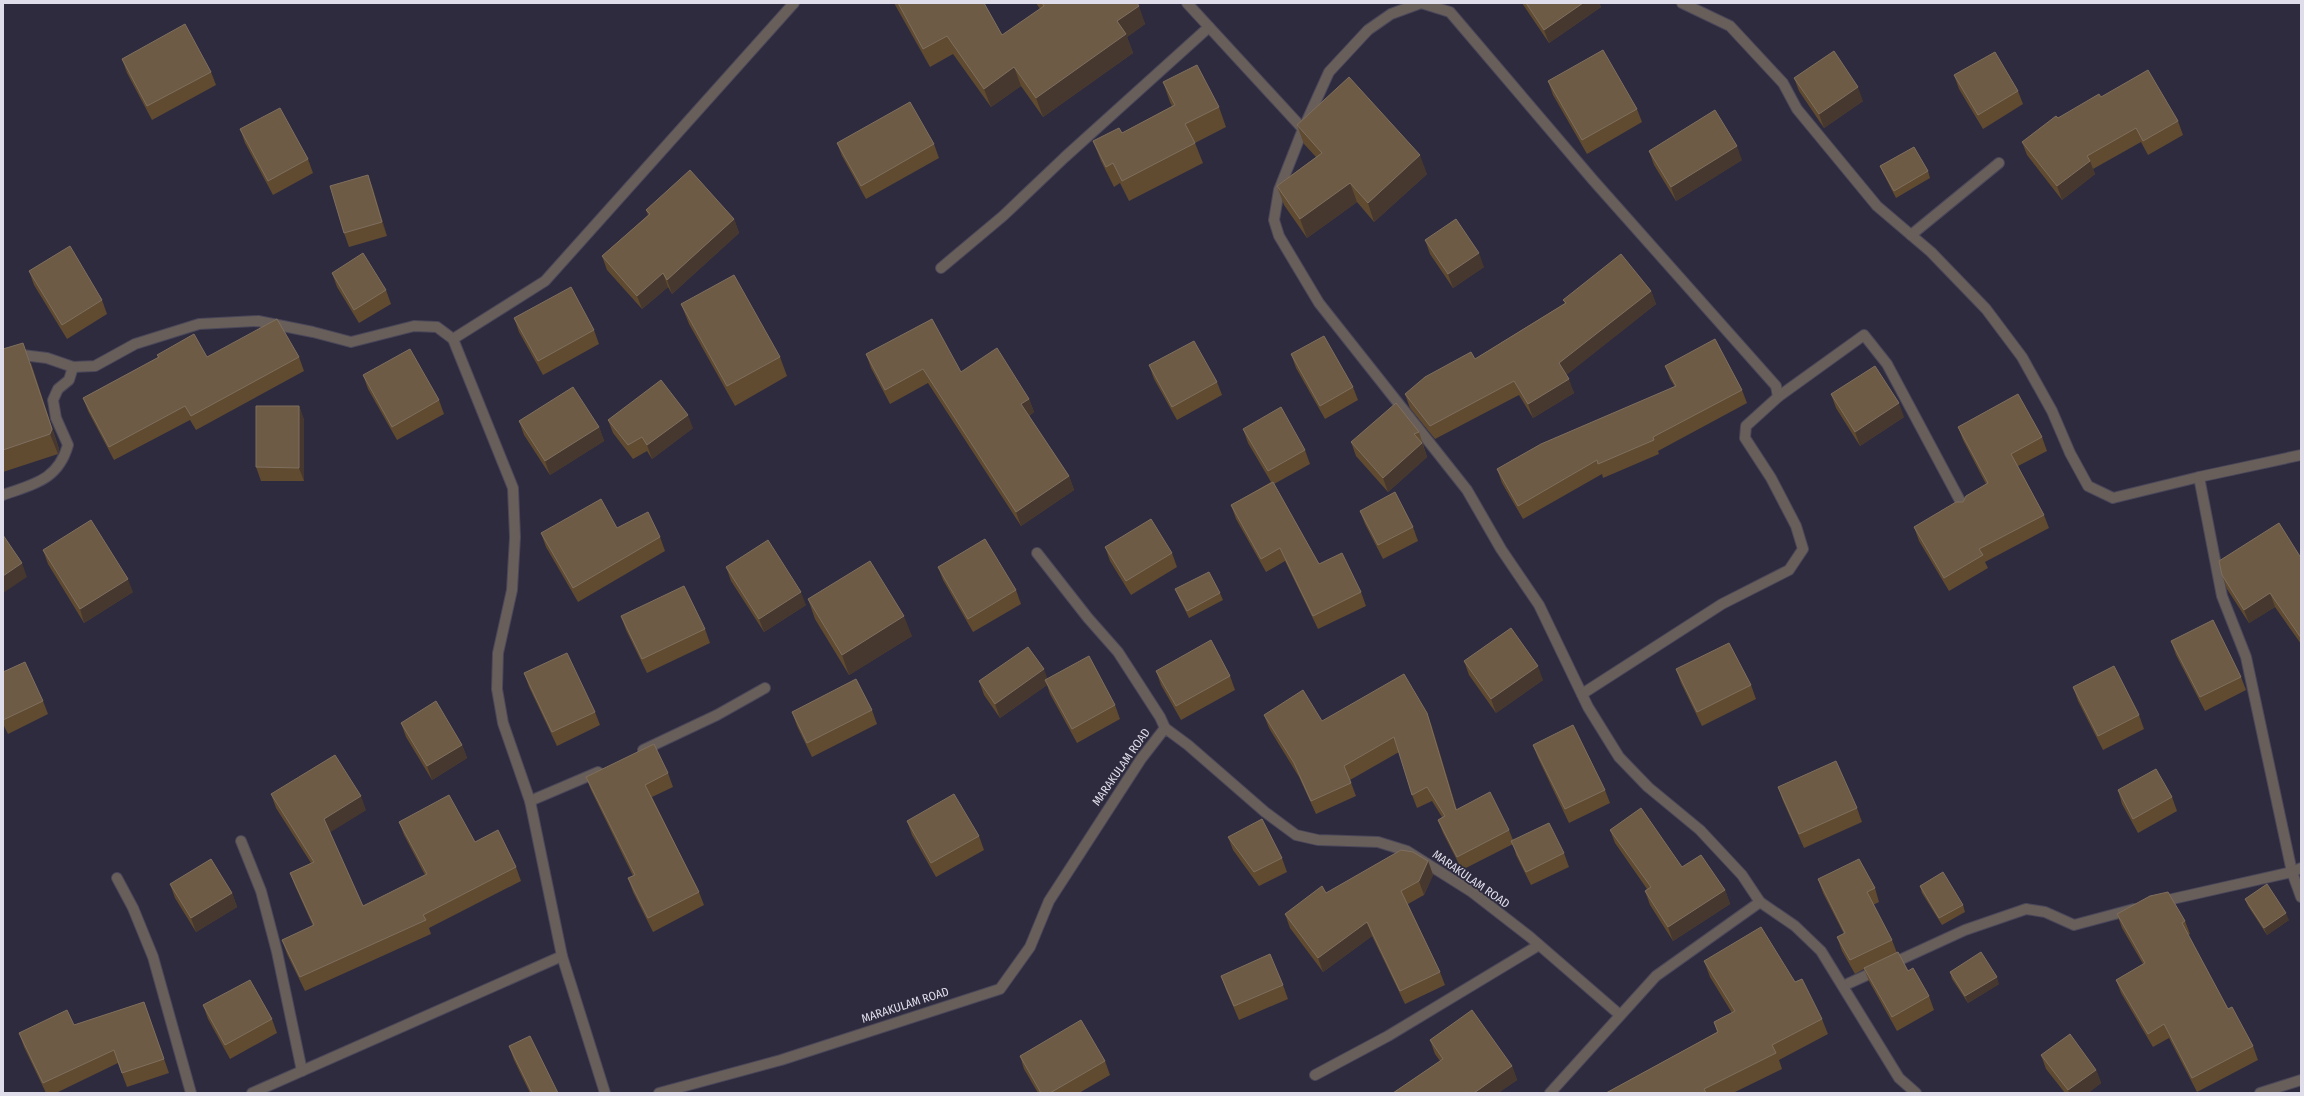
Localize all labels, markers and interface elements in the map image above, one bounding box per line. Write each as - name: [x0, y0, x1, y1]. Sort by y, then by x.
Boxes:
- street label: MARAKULAM ROAD: [1089, 726, 1153, 808]
- street label: MARAKULAM ROAD: [1430, 847, 1512, 911]
- street label: MARAKULAM ROAD: [859, 984, 951, 1026]

